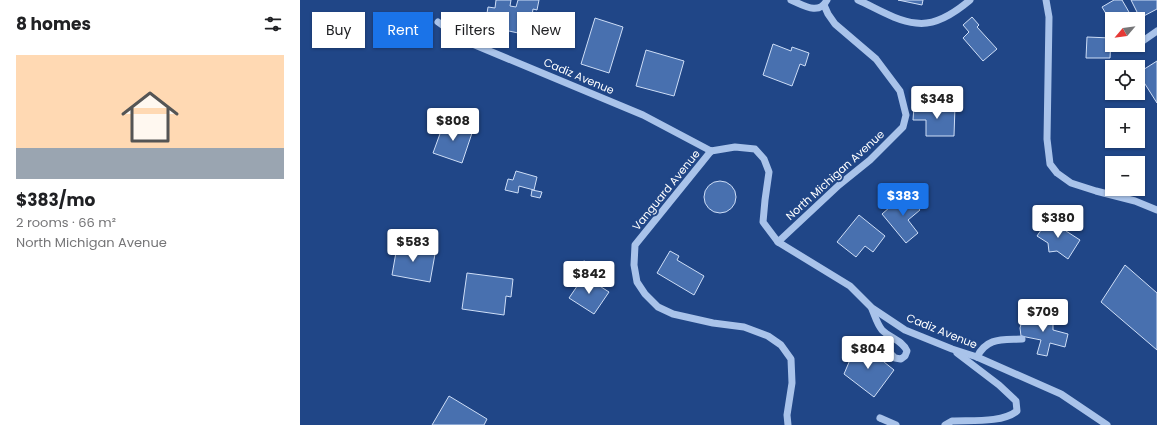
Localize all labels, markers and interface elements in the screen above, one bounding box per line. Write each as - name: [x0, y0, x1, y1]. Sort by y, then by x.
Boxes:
- text: 8 homes: [16, 12, 91, 36]
- chip: Buy: [312, 12, 365, 48]
- chip: Rent: [373, 12, 433, 48]
- chip: Filters: [441, 12, 509, 48]
- chip: New: [517, 12, 575, 48]
- north arrow: [1105, 12, 1145, 52]
- map controls: [1105, 12, 1145, 196]
- icon: filters: [262, 13, 284, 35]
- street label: Cadiz Avenue: [541, 54, 617, 98]
- button: locate: [1105, 60, 1145, 100]
- icon: home: [114, 81, 186, 153]
- pin: $348: [913, 86, 961, 120]
- text: $348: [920, 89, 954, 108]
- pin: $808: [429, 108, 477, 142]
- button: +: [1105, 108, 1145, 148]
- text: $808: [436, 111, 470, 130]
- street label: North Michigan Avenue: [782, 126, 888, 224]
- street label: Vanguard Avenue: [628, 146, 704, 234]
- button: −: [1105, 156, 1145, 196]
- pin: $383: [879, 183, 927, 217]
- text: $383: [887, 186, 919, 205]
- text: $383/mo: [16, 188, 95, 212]
- pin: $380: [1034, 205, 1082, 239]
- text: $380: [1041, 208, 1075, 227]
- text: 2 rooms · 66 m²: [16, 213, 116, 232]
- pin: $583: [389, 229, 437, 263]
- text: $583: [396, 232, 430, 251]
- text: North Michigan Avenue: [16, 233, 167, 252]
- pin: $842: [565, 261, 613, 295]
- text: $842: [572, 264, 606, 283]
- pin: $709: [1019, 299, 1067, 333]
- text: $709: [1027, 302, 1059, 321]
- street label: Cadiz Avenue: [904, 309, 980, 353]
- pin: $804: [844, 336, 892, 370]
- text: $804: [851, 339, 885, 358]

